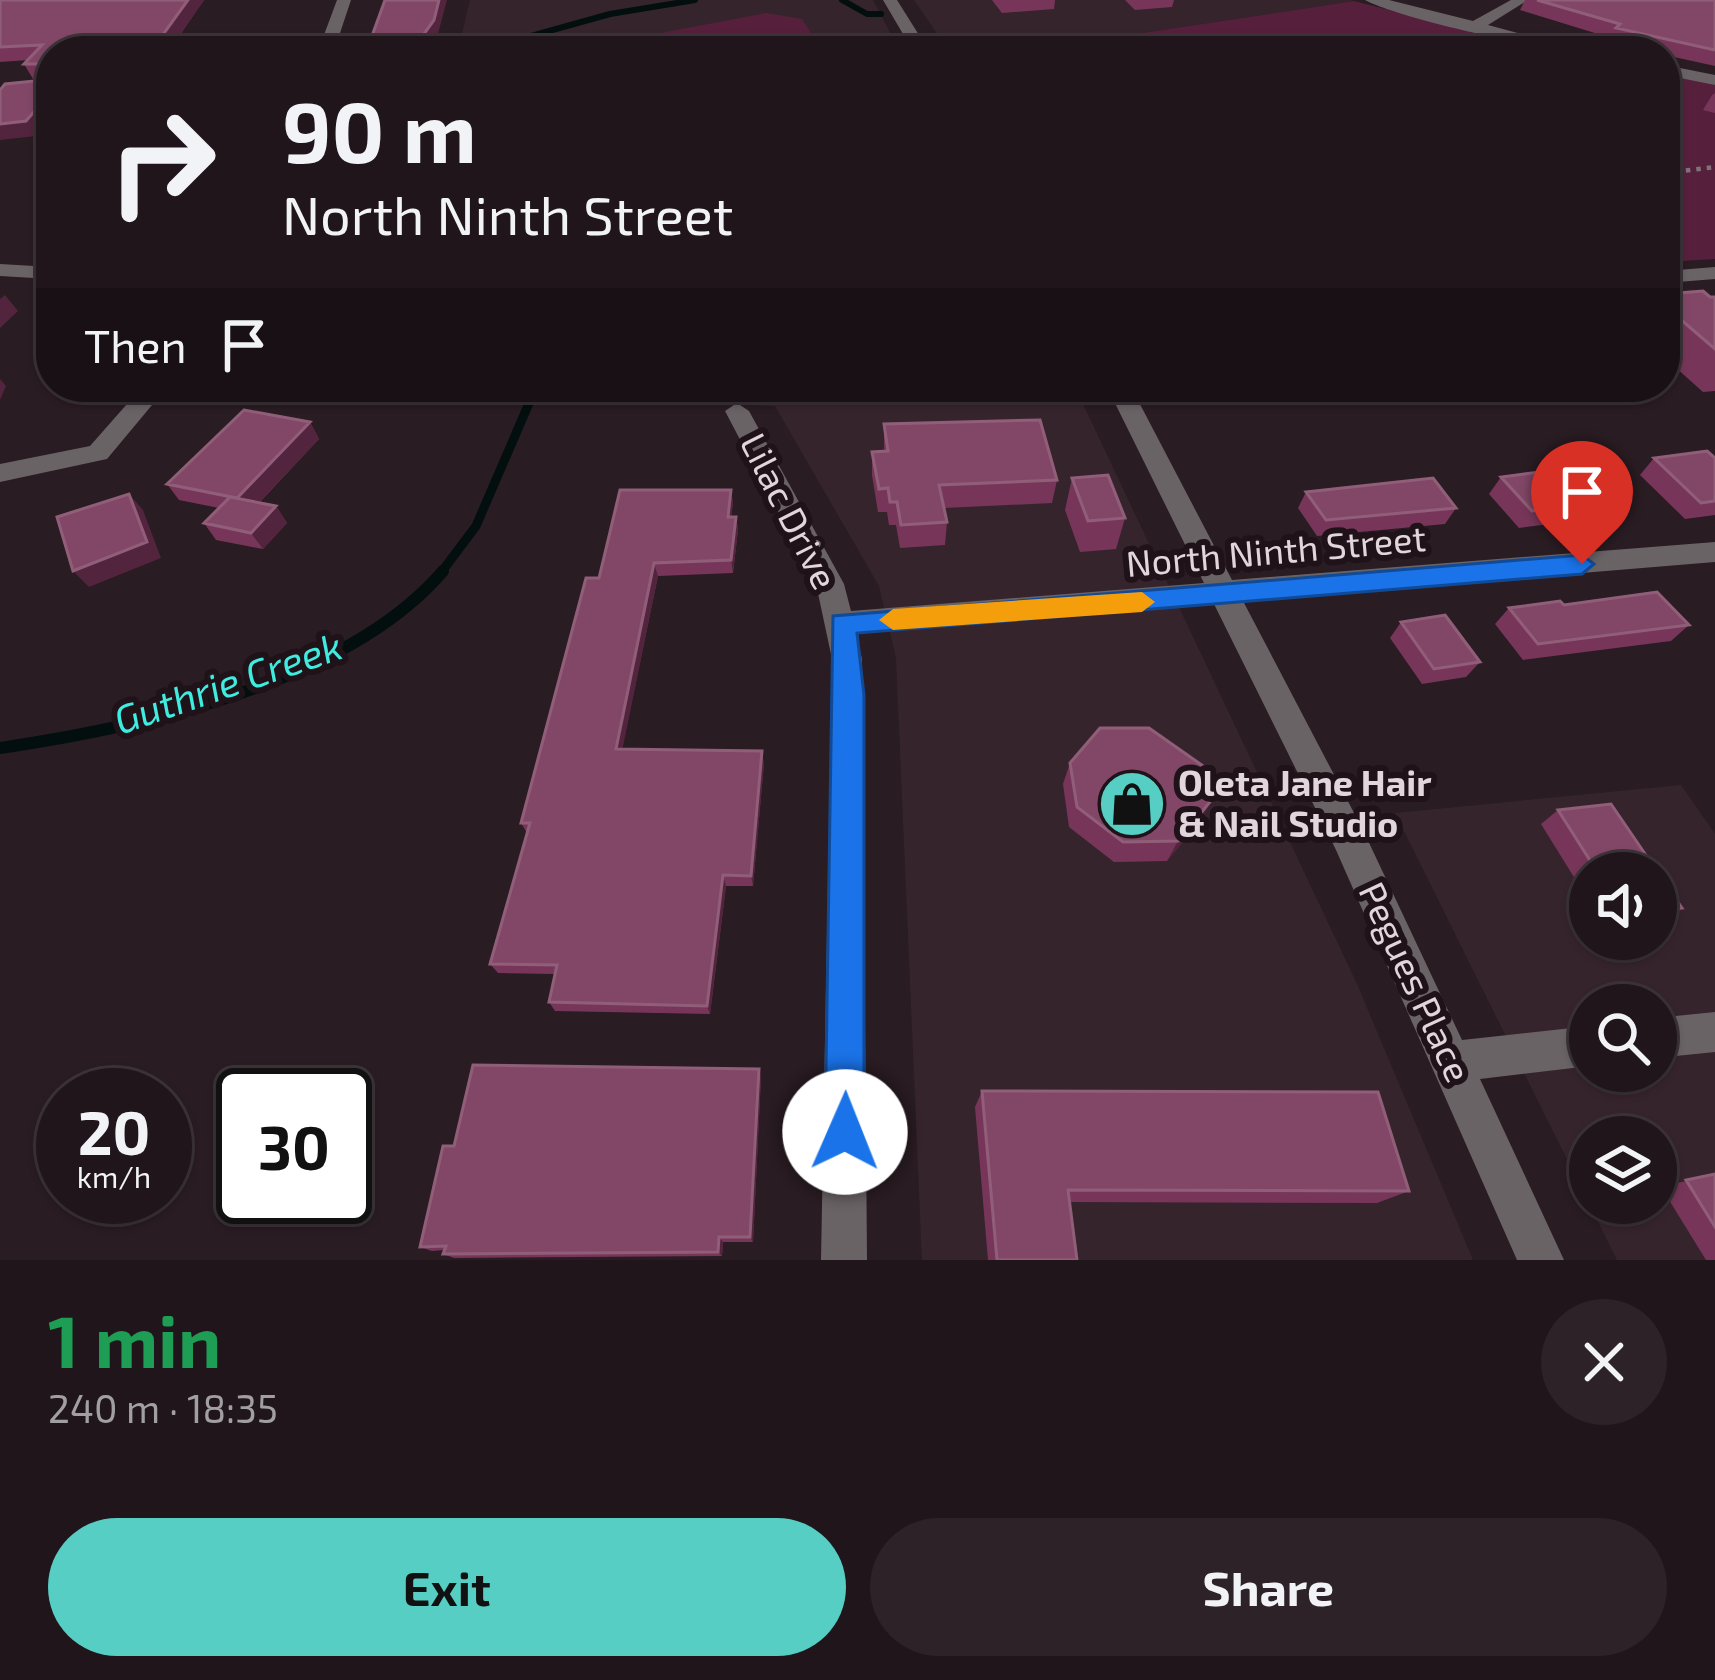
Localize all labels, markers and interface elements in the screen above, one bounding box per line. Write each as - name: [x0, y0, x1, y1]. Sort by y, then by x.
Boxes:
- text: 90 m: [282, 79, 477, 180]
- icon: right: [84, 84, 240, 240]
- text: North Ninth Street: [282, 181, 733, 246]
- icon: arrive: [211, 312, 277, 378]
- text: Then: [84, 318, 187, 372]
- street label: Lilac Drive: [733, 425, 848, 595]
- pin: [1531, 441, 1633, 564]
- icon: arrive: [1549, 459, 1615, 525]
- street label: North Ninth Street: [1124, 515, 1428, 584]
- water label: Guthrie Creek: [107, 621, 348, 743]
- place label: Oleta Jane Hair & Nail Studio: [1178, 760, 1432, 844]
- shop icon: Oleta Jane Hair & Nail Studio: [1097, 769, 1167, 839]
- map controls: [1569, 852, 1677, 1224]
- button: sound: [1569, 852, 1677, 960]
- street label: Pegues Place: [1351, 875, 1481, 1088]
- button: search: [1569, 984, 1677, 1092]
- speed limit sign: 30: [216, 1068, 372, 1224]
- position arrow: [782, 1069, 908, 1195]
- text: 20: [78, 1095, 150, 1167]
- button: layers: [1569, 1116, 1677, 1224]
- text: km/h: [77, 1158, 151, 1194]
- text: 1 min: [48, 1296, 221, 1382]
- button: close: [1541, 1299, 1667, 1425]
- text: 240 m · 18:35: [48, 1384, 278, 1431]
- button: Exit: [48, 1518, 846, 1656]
- button: Share: [870, 1518, 1667, 1656]

